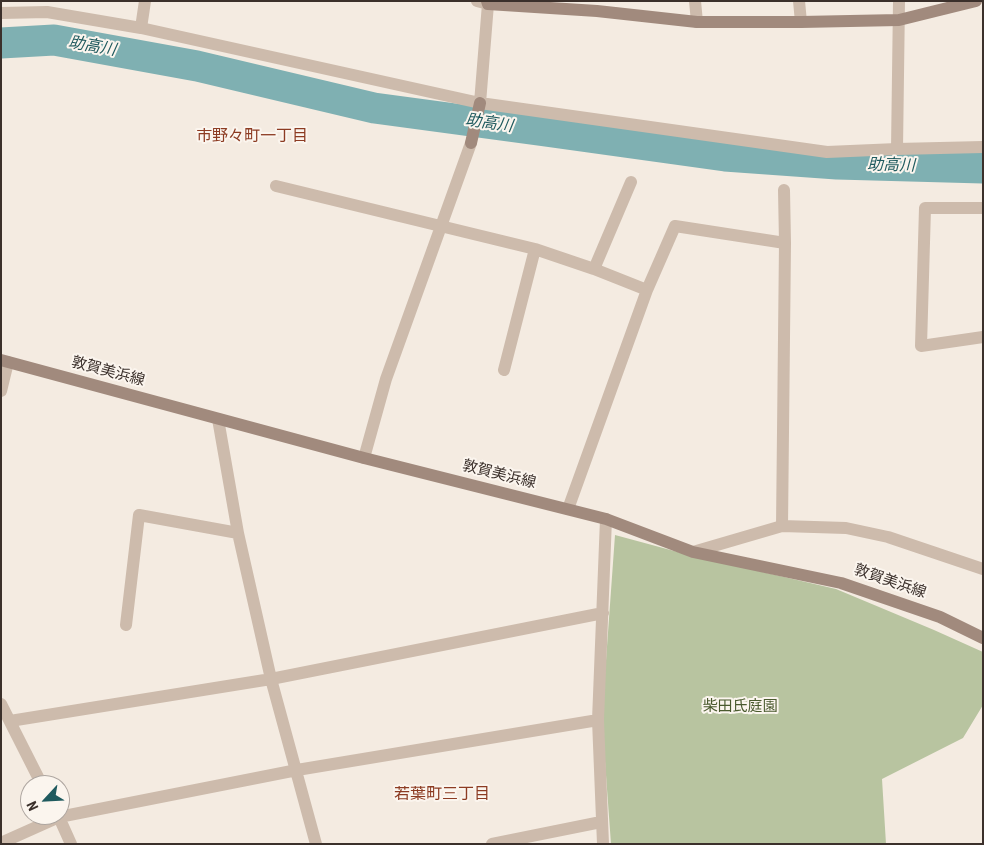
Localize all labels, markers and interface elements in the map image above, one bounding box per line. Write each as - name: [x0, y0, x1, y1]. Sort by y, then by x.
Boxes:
- water label: 助高川: [67, 33, 117, 61]
- water label: 助高川: [464, 111, 514, 137]
- district label: 市野々町一丁目: [196, 127, 308, 147]
- water label: 助高川: [867, 156, 915, 176]
- street label: 敦賀美浜線: [69, 354, 147, 390]
- street label: 敦賀美浜線: [460, 457, 538, 493]
- street label: 敦賀美浜線: [852, 561, 928, 603]
- park label: 柴田氏庭園: [703, 698, 777, 716]
- north arrow: [20, 775, 70, 825]
- district label: 若葉町三丁目: [394, 785, 490, 805]
- text: N: [23, 799, 41, 813]

